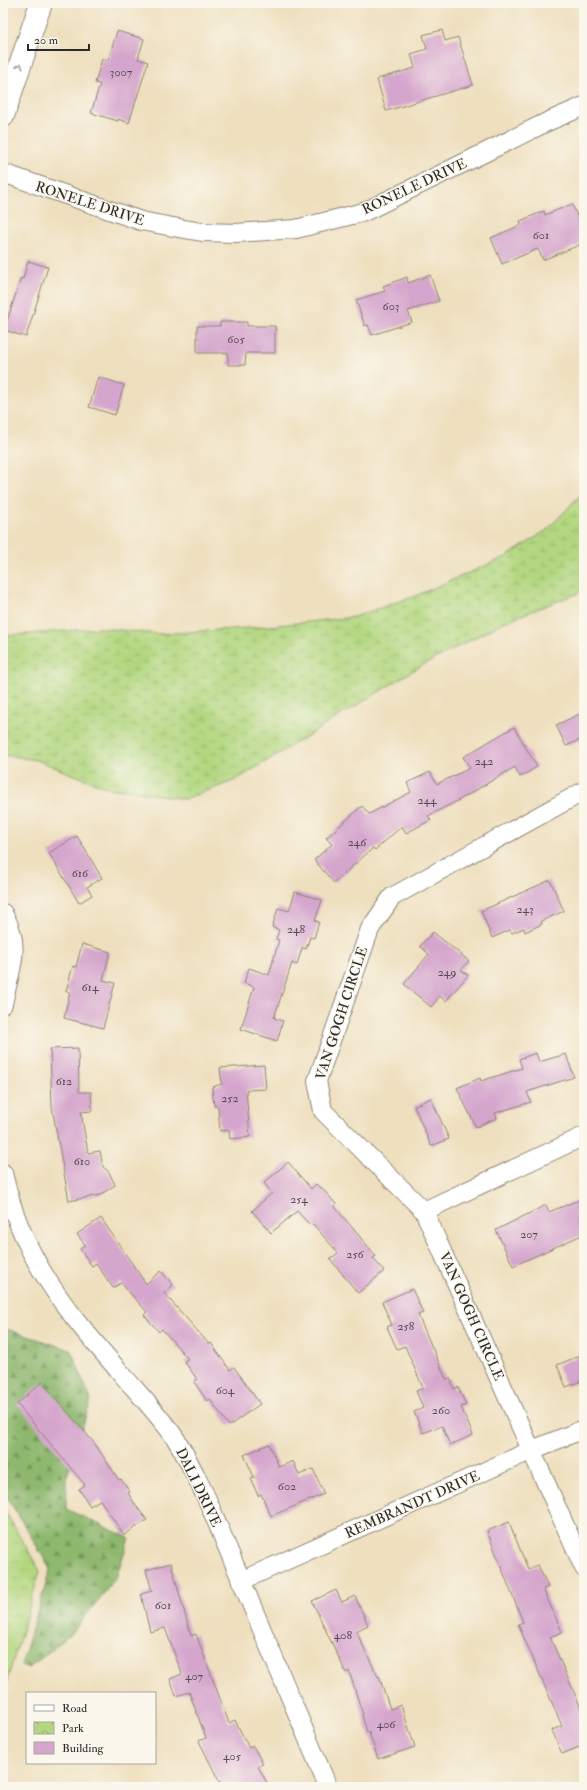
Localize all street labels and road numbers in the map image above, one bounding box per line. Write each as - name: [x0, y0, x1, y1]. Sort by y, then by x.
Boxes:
- street label: RONELE DRIVE: [359, 155, 469, 218]
- street label: RONELE DRIVE: [33, 178, 146, 229]
- street label: VAN GOGH CIRCLE: [312, 944, 371, 1082]
- street label: VAN GOGH CIRCLE: [435, 1249, 508, 1383]
- street label: DALI DRIVE: [172, 1445, 225, 1529]
- street label: REMBRANDT DRIVE: [342, 1467, 482, 1542]

